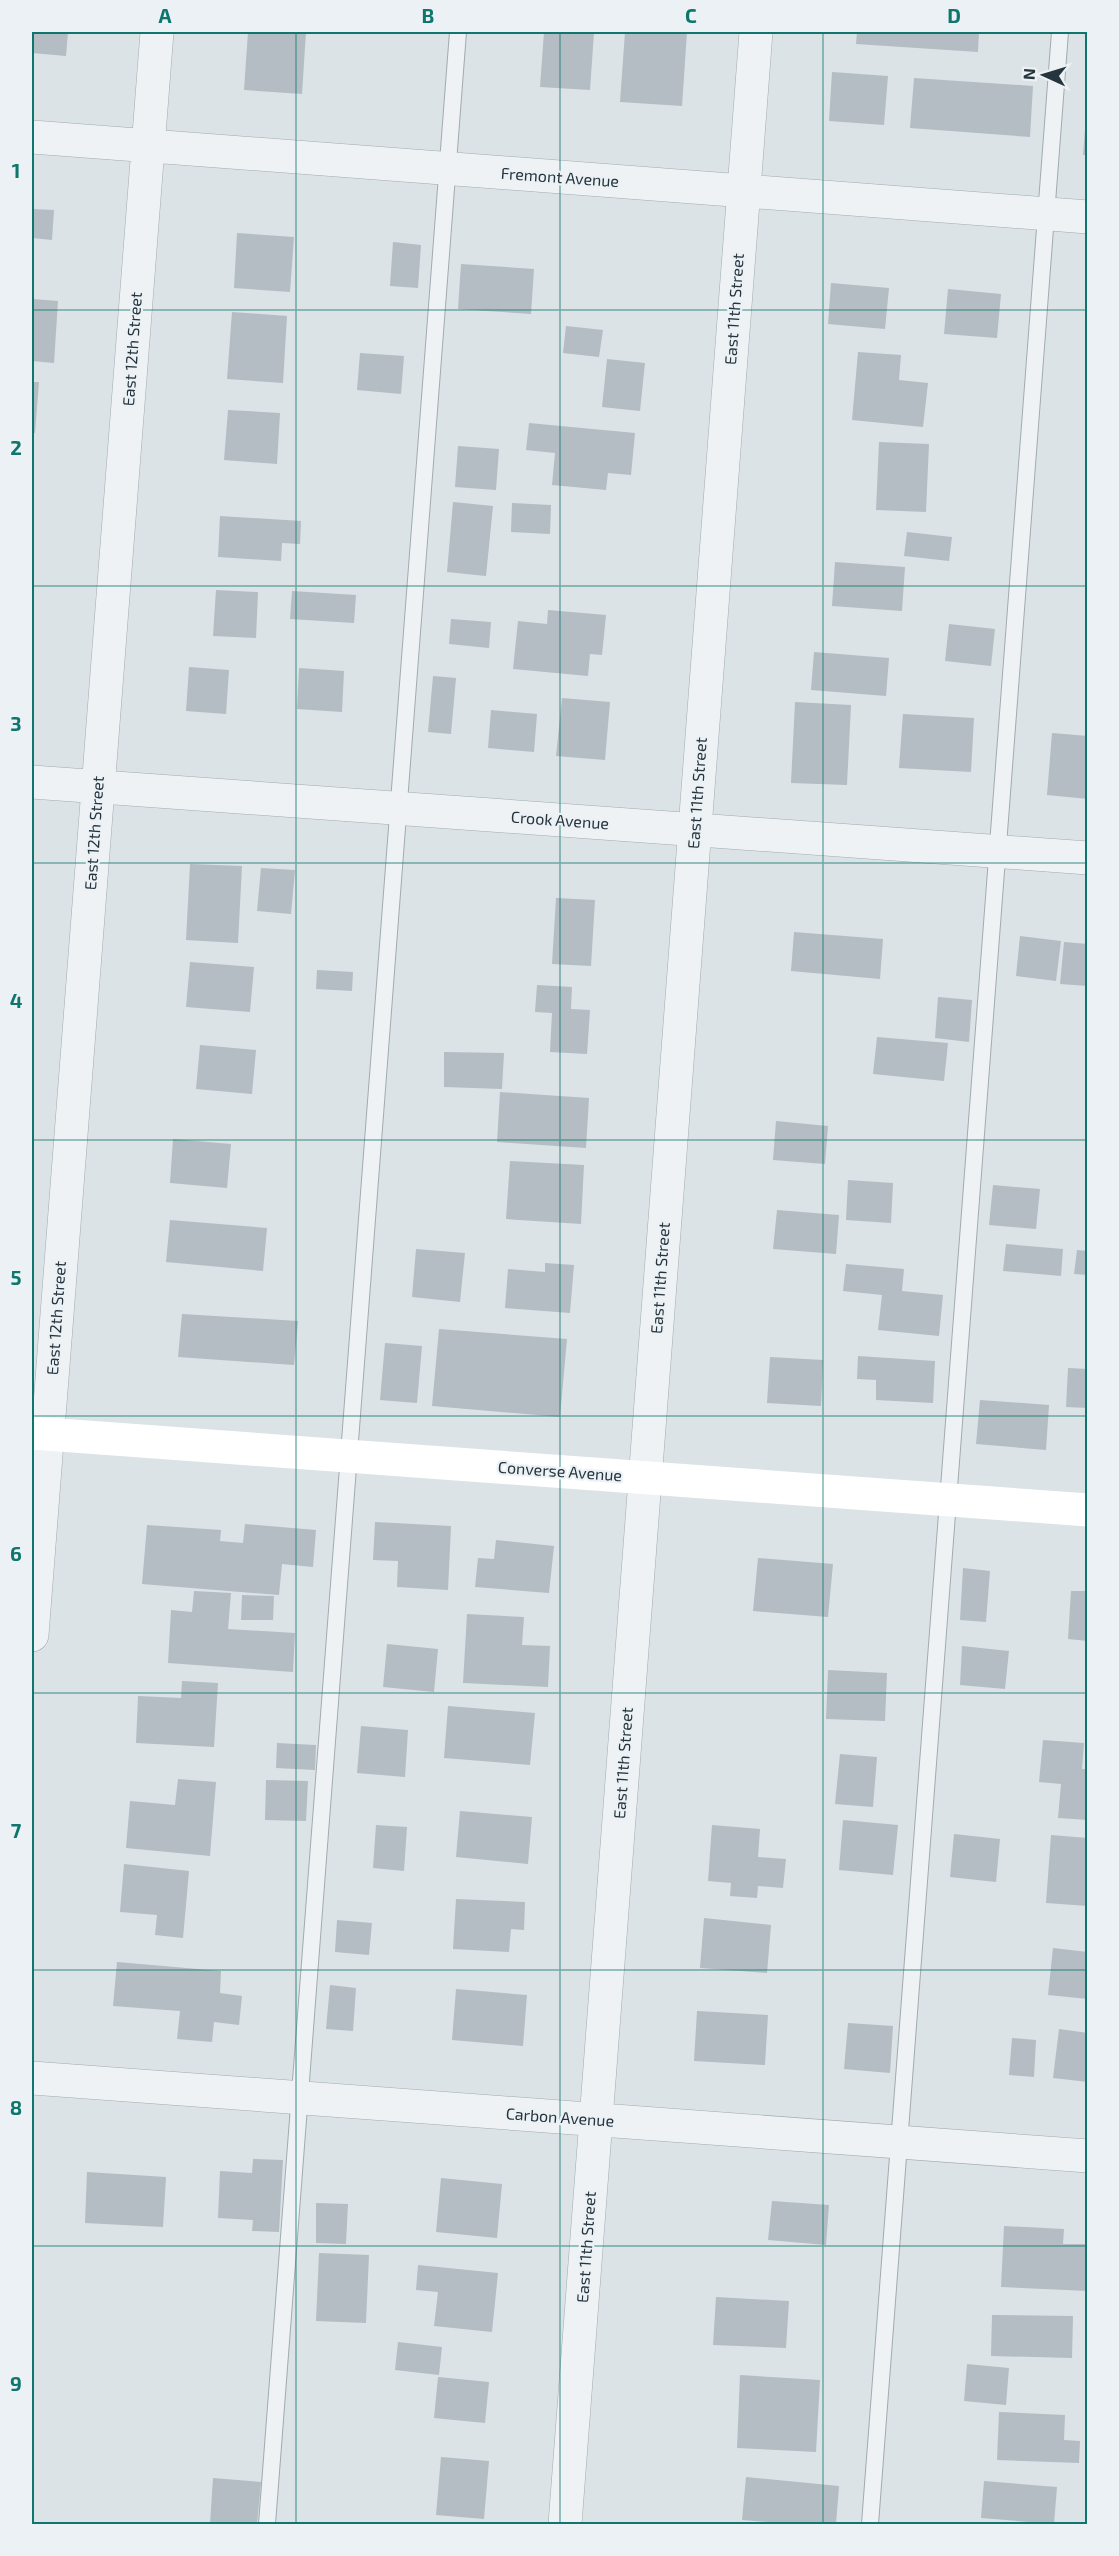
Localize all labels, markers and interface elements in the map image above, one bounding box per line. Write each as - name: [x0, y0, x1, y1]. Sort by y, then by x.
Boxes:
- text: A: [158, 3, 172, 27]
- text: B: [422, 3, 434, 27]
- text: C: [685, 3, 697, 27]
- text: D: [947, 3, 961, 27]
- north arrow: [1014, 45, 1074, 105]
- text: N: [1019, 67, 1038, 80]
- text: 1: [12, 158, 20, 182]
- street label: Fremont Avenue: [500, 163, 620, 190]
- street label: East 11th Street: [720, 253, 747, 365]
- street label: East 12th Street: [118, 291, 145, 407]
- text: 2: [10, 435, 22, 459]
- text: 3: [10, 711, 22, 735]
- street label: East 11th Street: [683, 737, 710, 849]
- street label: East 12th Street: [80, 775, 107, 891]
- street label: Crook Avenue: [510, 807, 610, 832]
- text: 4: [10, 988, 23, 1012]
- street label: East 11th Street: [646, 1222, 673, 1334]
- street label: East 12th Street: [42, 1260, 69, 1376]
- text: 5: [10, 1265, 22, 1289]
- street label: Converse Avenue: [497, 1457, 623, 1484]
- text: 6: [10, 1541, 22, 1565]
- street label: East 11th Street: [609, 1707, 636, 1819]
- text: 7: [11, 1818, 22, 1842]
- text: 8: [10, 2095, 22, 2119]
- street label: Carbon Avenue: [505, 2103, 615, 2130]
- street label: East 11th Street: [572, 2191, 599, 2303]
- text: 9: [10, 2371, 22, 2395]

